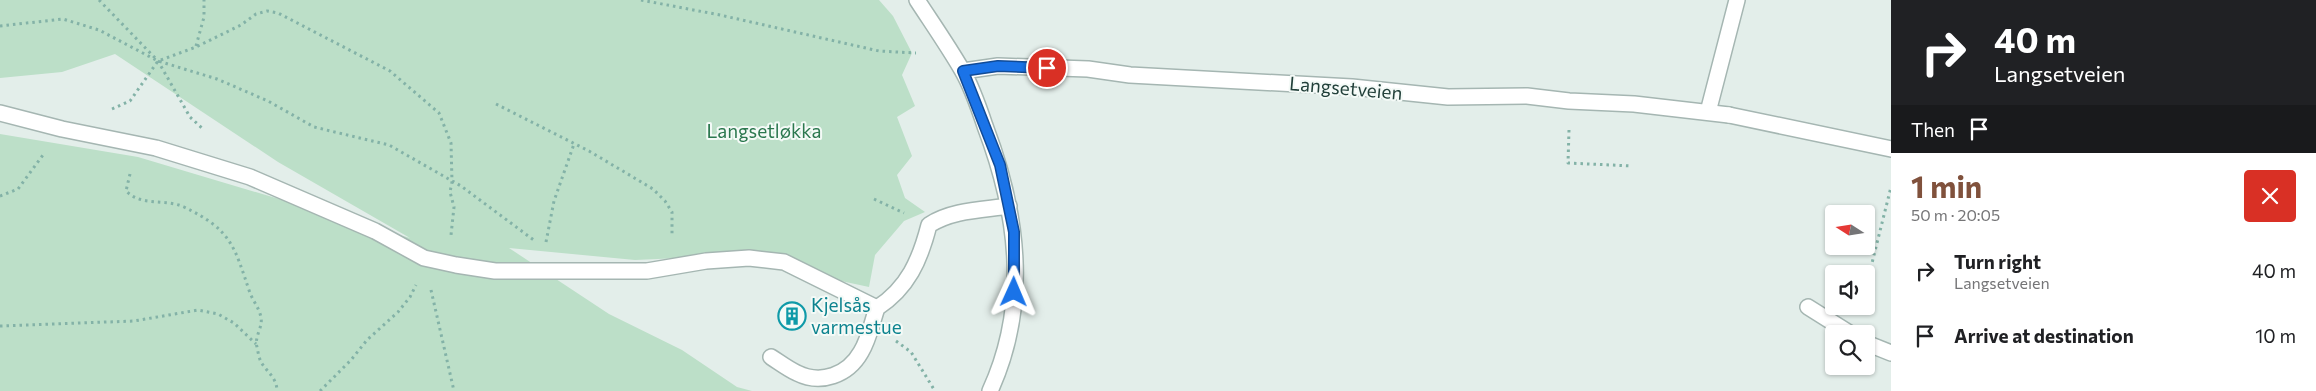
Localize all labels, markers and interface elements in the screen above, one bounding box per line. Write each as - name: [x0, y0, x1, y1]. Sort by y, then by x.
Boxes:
- text: 40 m: [1994, 17, 2076, 60]
- icon: right: [1911, 20, 1976, 85]
- pin: [1026, 47, 1068, 89]
- icon: arrive: [1033, 54, 1061, 82]
- text: Langsetveien: [1994, 60, 2125, 87]
- street label: Langsetveien: [1288, 71, 1404, 104]
- icon: arrive: [1965, 115, 1993, 143]
- text: Then: [1911, 118, 1955, 141]
- park label: Langsetløkka: [706, 119, 822, 142]
- text: 1 min: [1911, 167, 1982, 204]
- button: close: [2244, 170, 2296, 222]
- north arrow: [1825, 205, 1875, 255]
- map controls: [1825, 205, 1875, 375]
- text: 50 m · 20:05: [1911, 205, 2000, 224]
- text: Turn right: [1954, 250, 2041, 273]
- icon: right: [1911, 257, 1939, 285]
- text: 40 m: [2252, 259, 2296, 282]
- position arrow: [987, 265, 1039, 317]
- button: sound: [1825, 265, 1875, 315]
- text: Langsetveien: [1954, 273, 2050, 292]
- place label: Kjelsås varmestue: [811, 293, 902, 338]
- building icon: Kjelsås varmestue: [777, 301, 807, 331]
- icon: arrive: [1911, 322, 1939, 350]
- text: Arrive at destination: [1954, 324, 2134, 347]
- text: 10 m: [2255, 324, 2296, 347]
- button: search: [1825, 325, 1875, 375]

